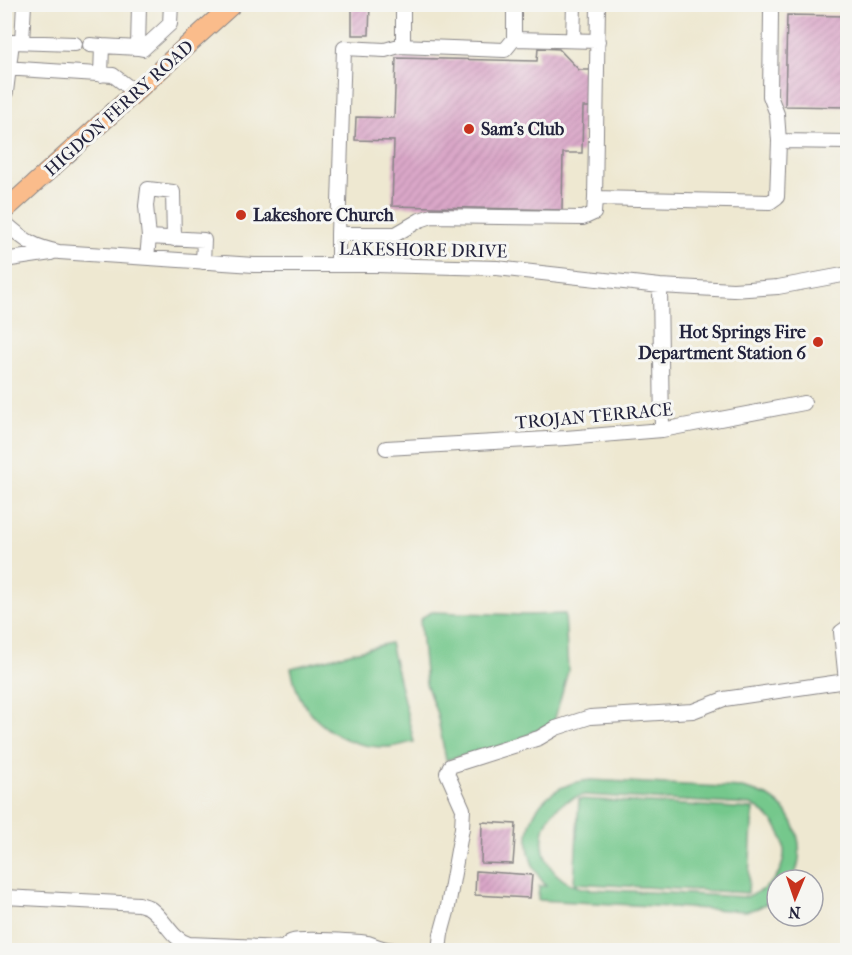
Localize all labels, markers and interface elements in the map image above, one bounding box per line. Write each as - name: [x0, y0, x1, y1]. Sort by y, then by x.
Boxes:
- street label: HIGDON FERRY ROAD: [41, 36, 198, 181]
- place label: Sam's Club: [481, 119, 565, 140]
- marker: Sam's Club: [462, 122, 476, 136]
- place label: Lakeshore Church: [253, 205, 395, 226]
- marker: Lakeshore Church: [234, 208, 248, 222]
- street label: LAKESHORE DRIVE: [339, 239, 507, 262]
- place label: Hot Springs Fire Department Station 6: [638, 322, 807, 364]
- marker: Hot Springs Fire Department Station 6: [811, 335, 825, 349]
- street label: TROJAN TERRACE: [514, 399, 674, 434]
- north arrow: [765, 868, 825, 928]
- text: N: [787, 903, 801, 922]

